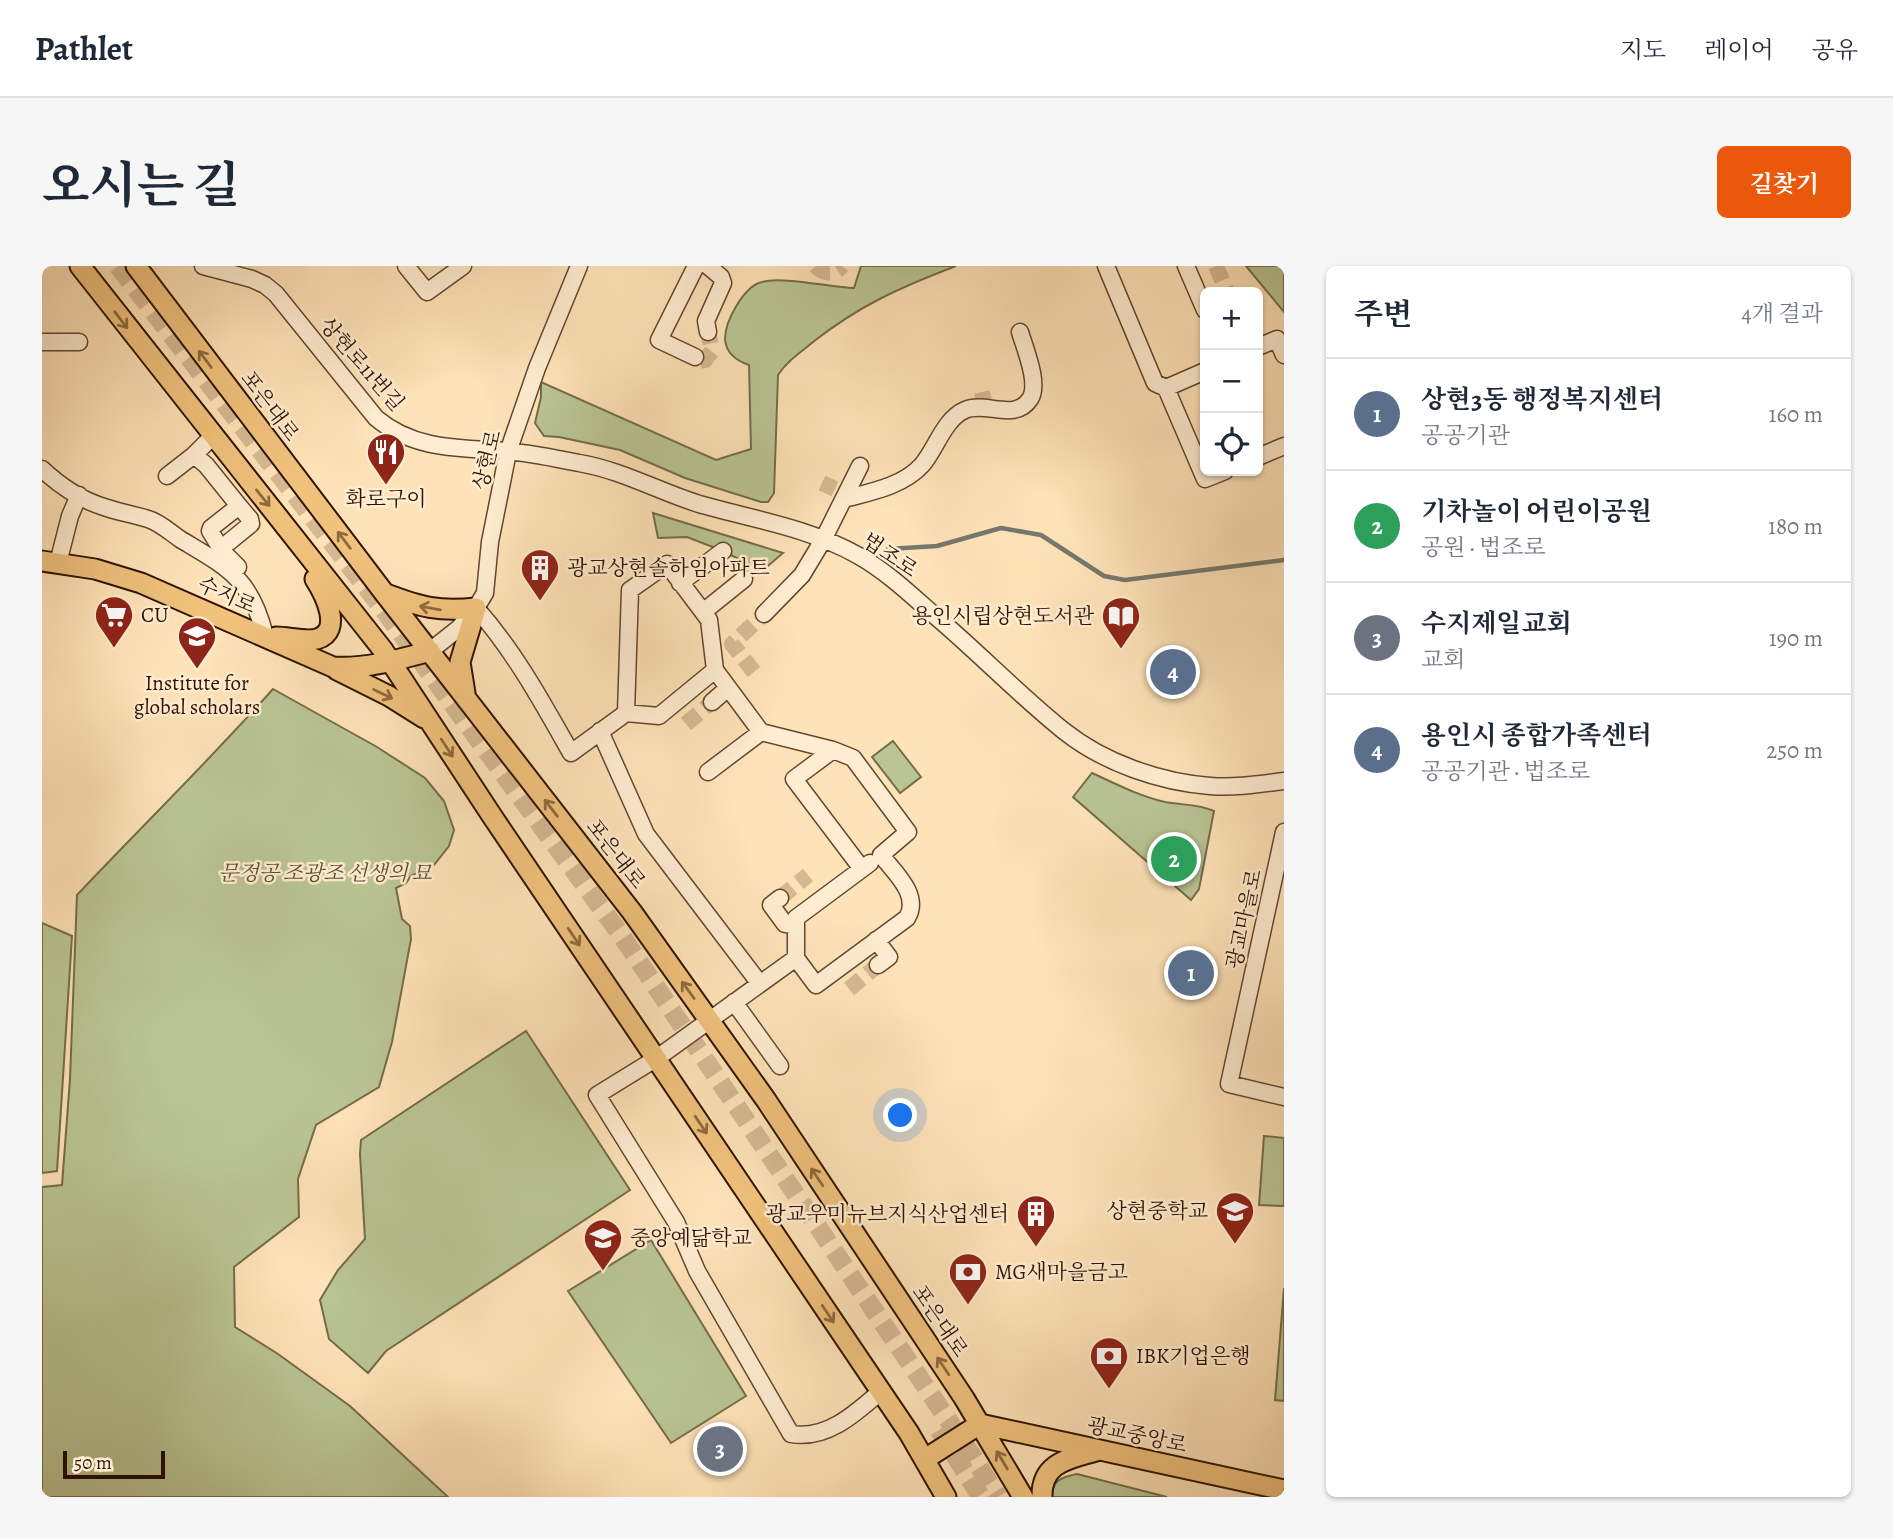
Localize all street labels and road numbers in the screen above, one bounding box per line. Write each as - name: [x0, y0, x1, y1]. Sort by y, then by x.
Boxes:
- street label: 상현로11번길: [313, 311, 411, 417]
- street label: 포은대로: [234, 365, 306, 447]
- street label: 상현로: [466, 427, 508, 493]
- street label: 법조로: [857, 526, 923, 584]
- street label: 수지로: [194, 570, 260, 620]
- street label: 포은대로: [580, 813, 652, 895]
- street label: 광교마을로: [1220, 866, 1268, 972]
- street label: 포은대로: [906, 1280, 974, 1362]
- street label: 광교중앙로: [1084, 1411, 1190, 1459]

